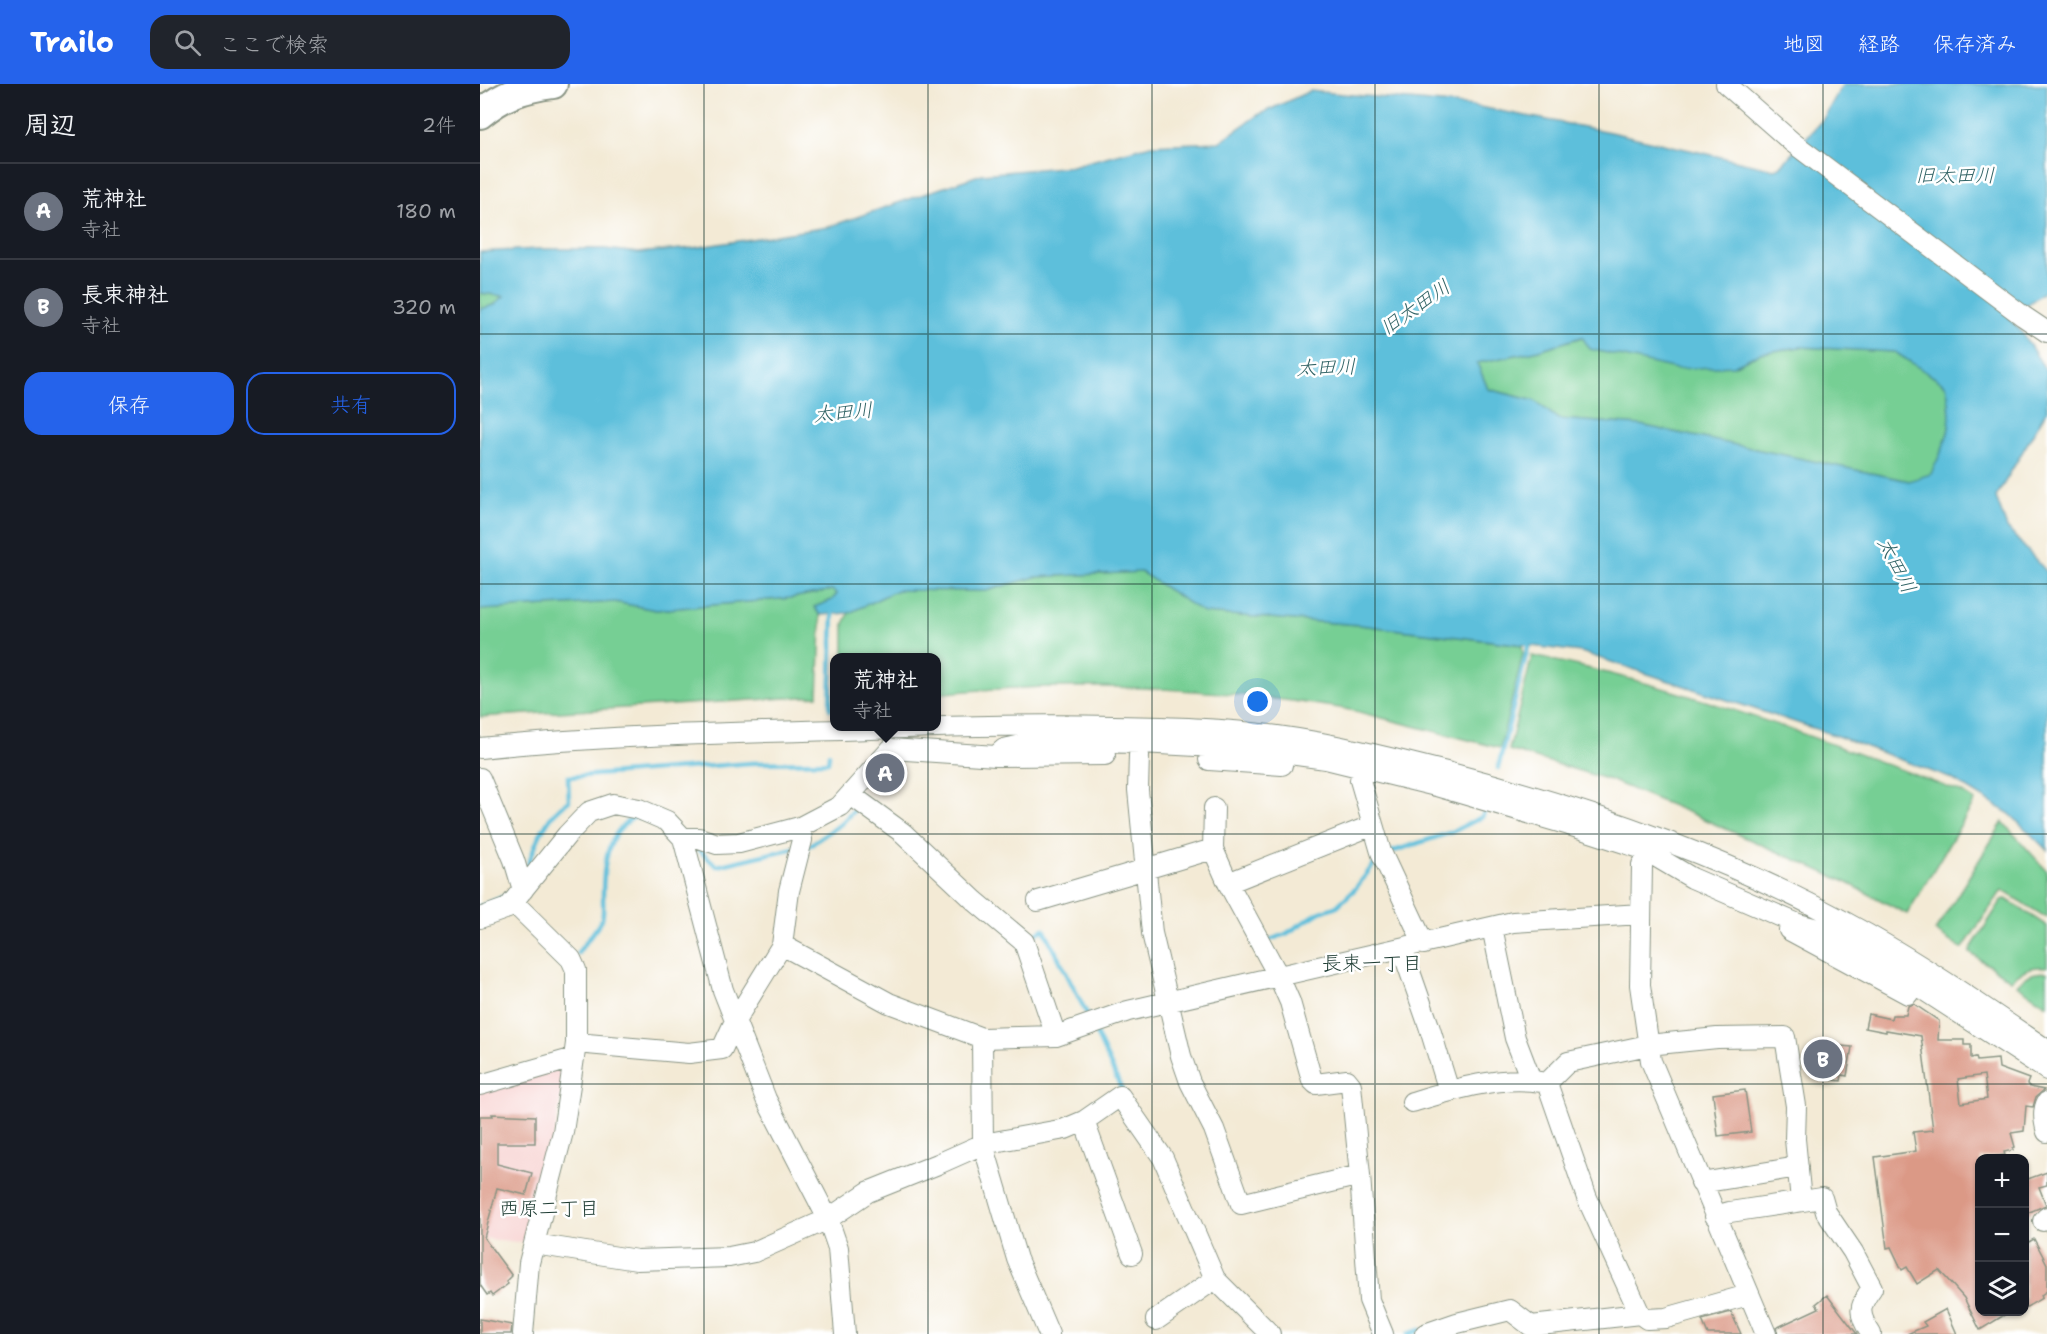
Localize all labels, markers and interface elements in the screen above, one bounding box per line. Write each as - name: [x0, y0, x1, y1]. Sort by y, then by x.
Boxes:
- search box: [150, 15, 570, 69]
- text: Trailo: [30, 23, 114, 61]
- icon: search: [171, 26, 204, 59]
- text: ここで検索: [219, 30, 329, 59]
- text: 地図: [1783, 30, 1825, 58]
- text: 経路: [1858, 30, 1900, 58]
- text: 保存済み: [1933, 30, 2017, 58]
- text: 周辺: [24, 107, 76, 142]
- text: 2件: [422, 112, 456, 138]
- water label: 旧太田川: [1915, 162, 1995, 188]
- text: 荒神社: [81, 184, 147, 213]
- text: A: [36, 198, 51, 224]
- text: 180 m: [396, 198, 456, 224]
- text: 寺社: [81, 216, 121, 242]
- water label: 旧太田川: [1375, 273, 1455, 341]
- text: 長束神社: [81, 280, 169, 309]
- text: B: [37, 294, 50, 320]
- text: 320 m: [392, 294, 456, 320]
- text: 寺社: [81, 312, 121, 338]
- water label: 太田川: [1296, 353, 1356, 381]
- button: 保存: [24, 372, 234, 435]
- button: 共有: [246, 372, 456, 435]
- water label: 太田川: [812, 396, 874, 428]
- water label: 太田川: [1872, 532, 1922, 598]
- popup: [830, 653, 941, 731]
- text: 荒神社: [852, 665, 919, 694]
- your location: [1243, 687, 1272, 716]
- text: 寺社: [852, 697, 892, 723]
- pin: A: [866, 750, 904, 796]
- district label: 長束一丁目: [1322, 950, 1422, 976]
- pin: B: [1804, 1036, 1842, 1082]
- map controls: [1975, 1154, 2029, 1316]
- button: +: [1975, 1154, 2029, 1208]
- district label: 西原二丁目: [499, 1195, 599, 1221]
- button: −: [1975, 1208, 2029, 1262]
- button: layers: [1975, 1262, 2029, 1316]

